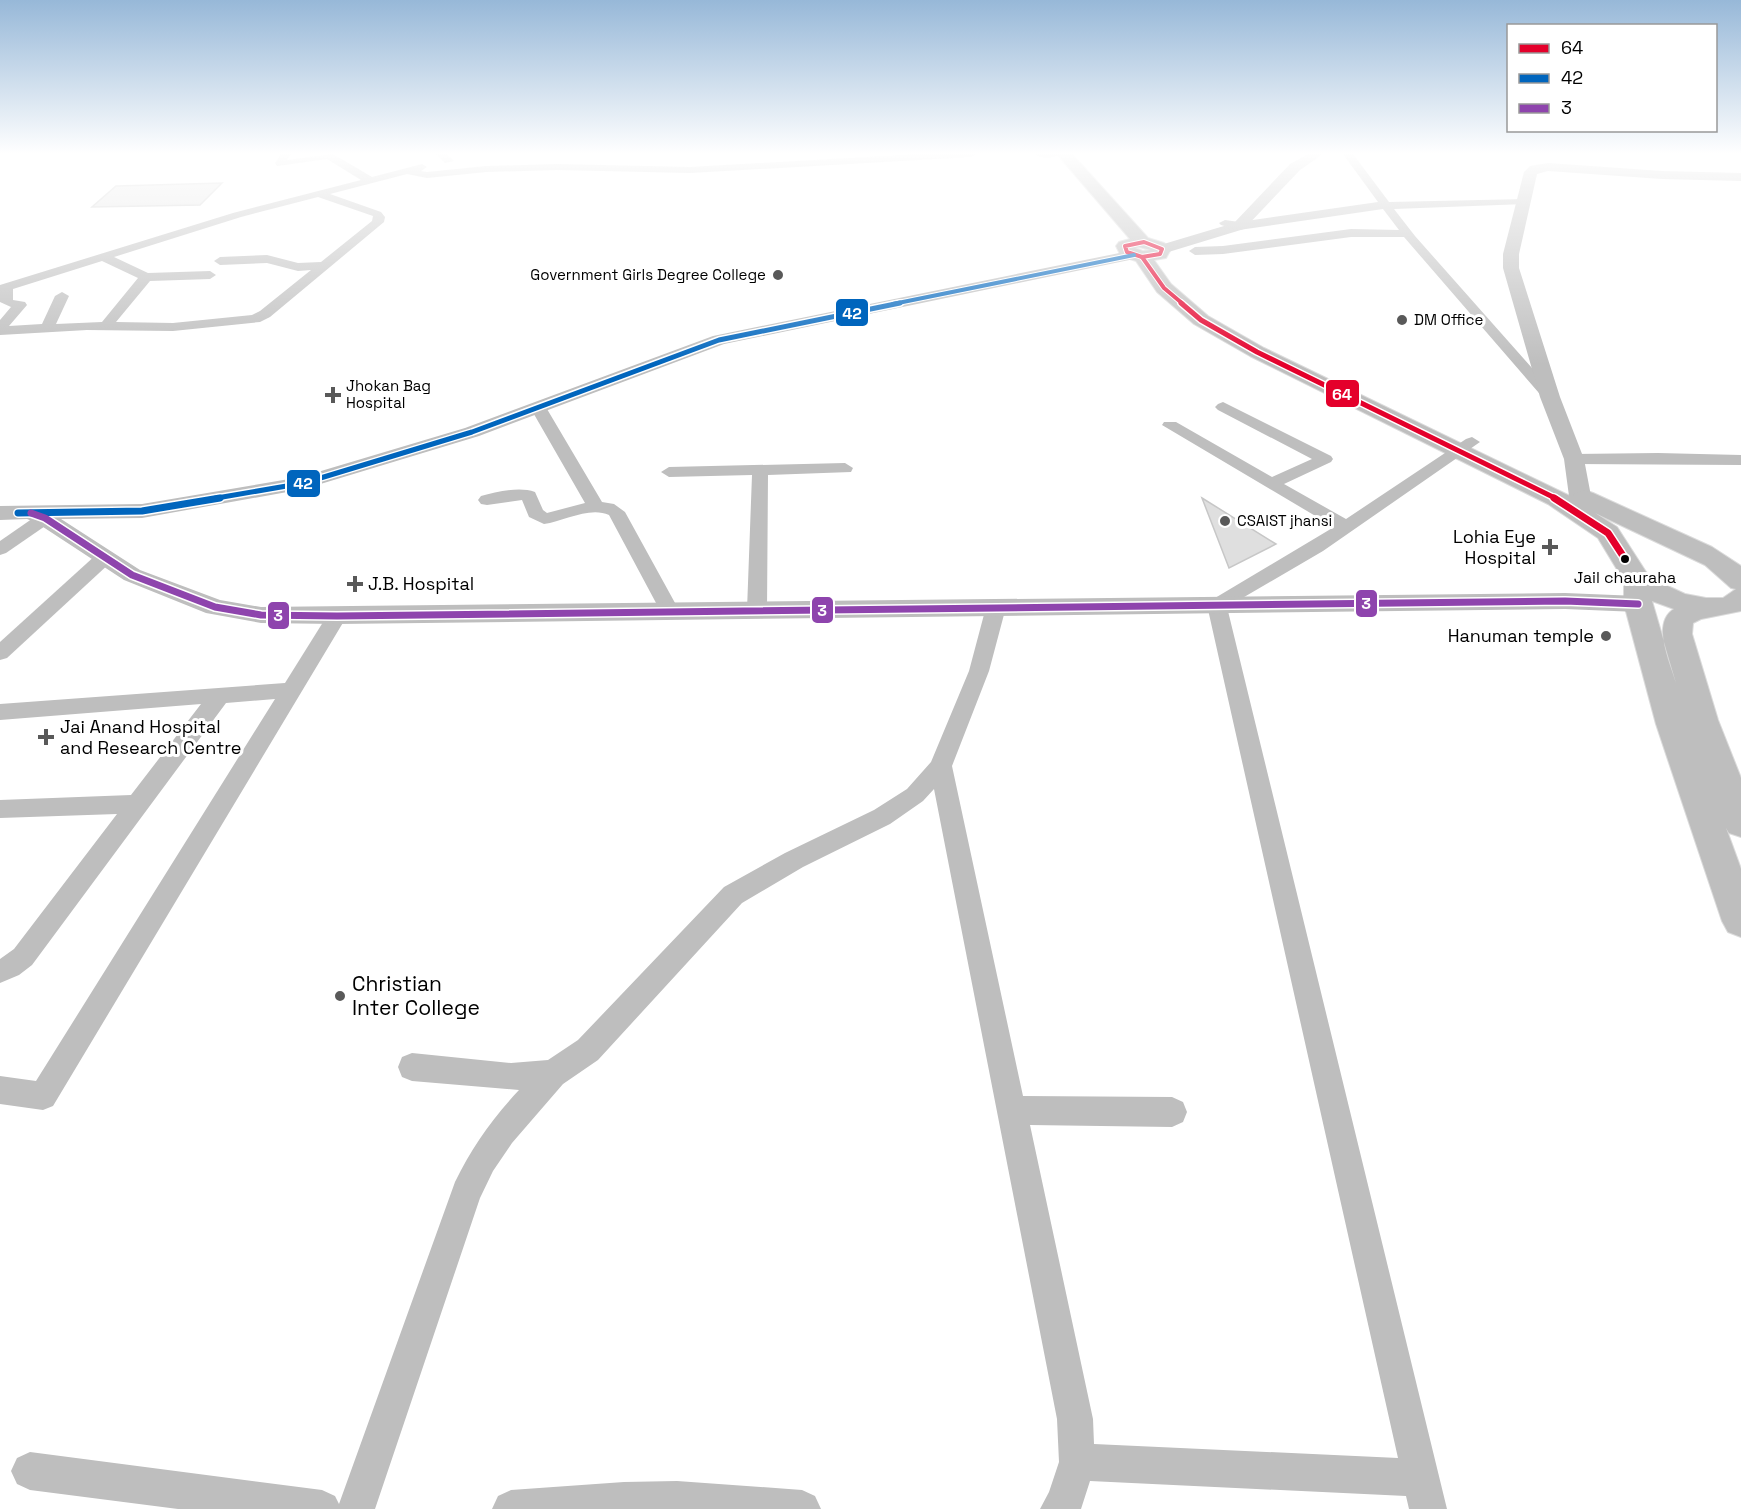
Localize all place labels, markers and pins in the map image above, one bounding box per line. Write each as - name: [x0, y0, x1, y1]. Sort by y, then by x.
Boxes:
- place label: Government Girls Degree College: [530, 265, 766, 284]
- marker: Government Girls Degree College: [771, 268, 785, 282]
- place label: DM Office: [1414, 310, 1484, 329]
- marker: DM Office: [1395, 313, 1409, 327]
- place label: Jhokan Bag Hospital: [346, 376, 431, 412]
- marker: Jhokan Bag Hospital: [324, 386, 342, 404]
- place label: CSAIST jhansi: [1237, 511, 1332, 530]
- marker: CSAIST jhansi: [1218, 514, 1232, 528]
- place label: Lohia Eye Hospital: [1453, 525, 1536, 569]
- marker: Lohia Eye Hospital: [1541, 538, 1559, 556]
- marker: Jail chauraha: [1619, 553, 1631, 565]
- place label: Jail chauraha: [1574, 567, 1676, 588]
- place label: J.B. Hospital: [368, 572, 474, 595]
- marker: J.B. Hospital: [346, 575, 364, 593]
- place label: Hanuman temple: [1448, 624, 1594, 647]
- marker: Hanuman temple: [1599, 629, 1613, 643]
- place label: Jai Anand Hospital and Research Centre: [60, 715, 241, 759]
- marker: Jai Anand Hospital and Research Centre: [37, 728, 55, 746]
- place label: Christian Inter College: [352, 970, 480, 1021]
- marker: Christian Inter College: [333, 989, 347, 1003]

